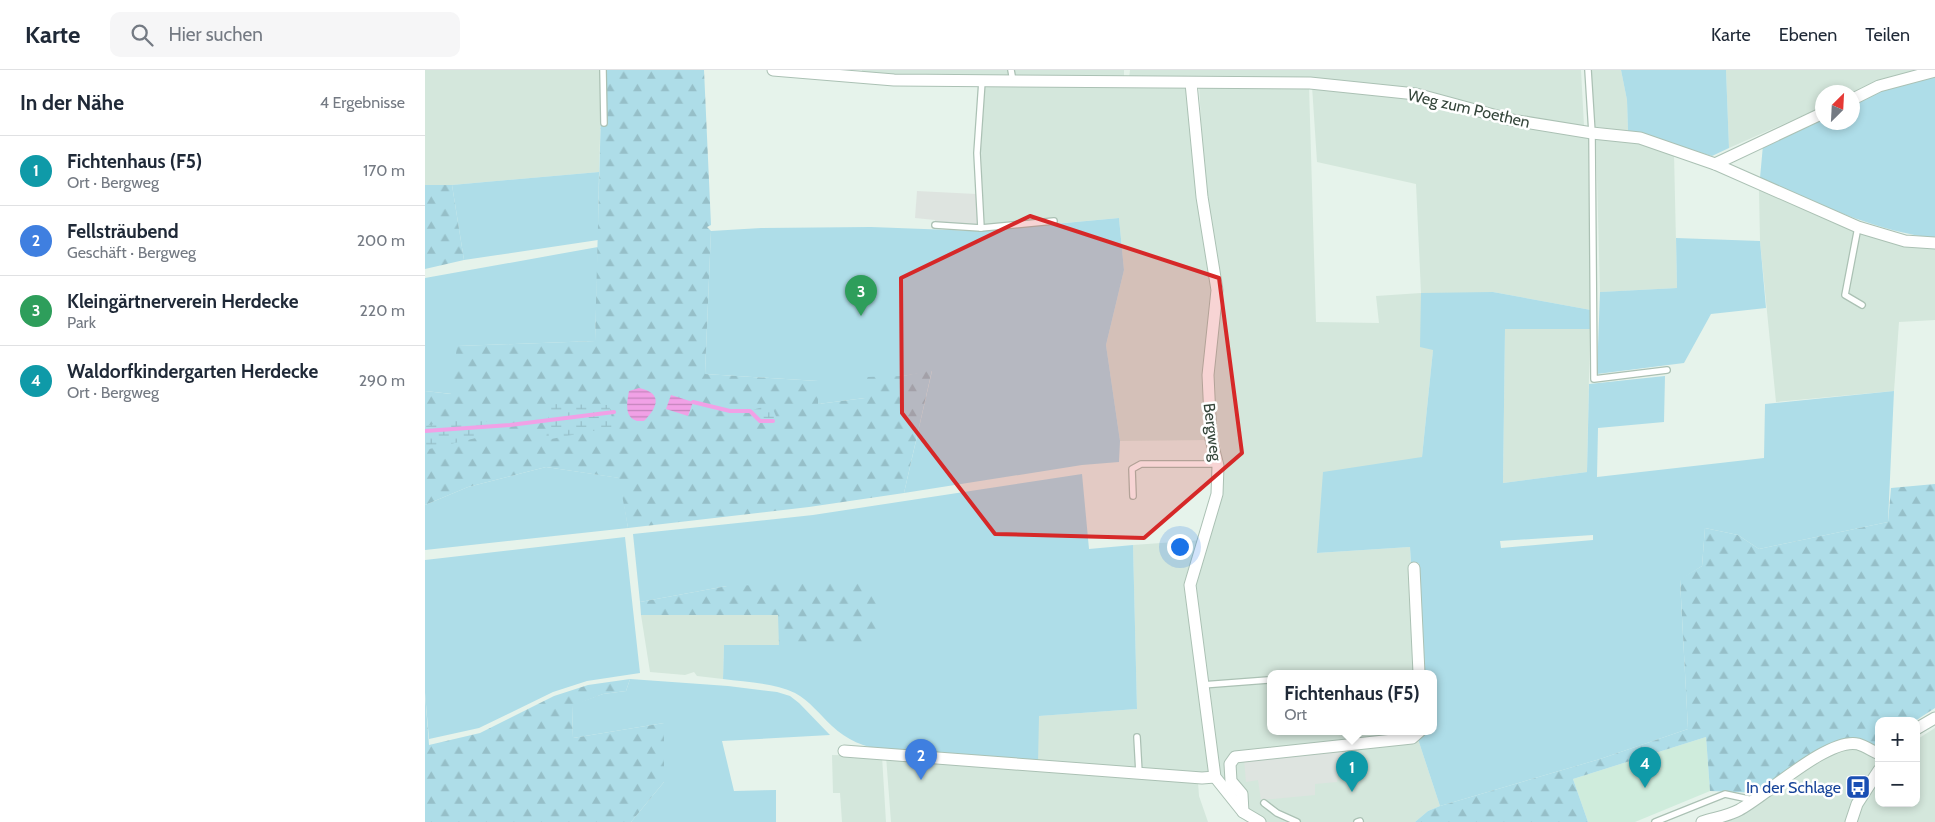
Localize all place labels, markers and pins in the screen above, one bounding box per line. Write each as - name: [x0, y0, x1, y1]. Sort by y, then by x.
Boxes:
- pin: 3: [845, 275, 877, 316]
- pin: 2: [905, 739, 937, 780]
- pin: 4: [1629, 747, 1661, 788]
- pin: 1: [1336, 751, 1368, 792]
- bus stop icon: In der Schlage: [1845, 774, 1871, 800]
- place label: In der Schlage: [1746, 778, 1841, 797]

